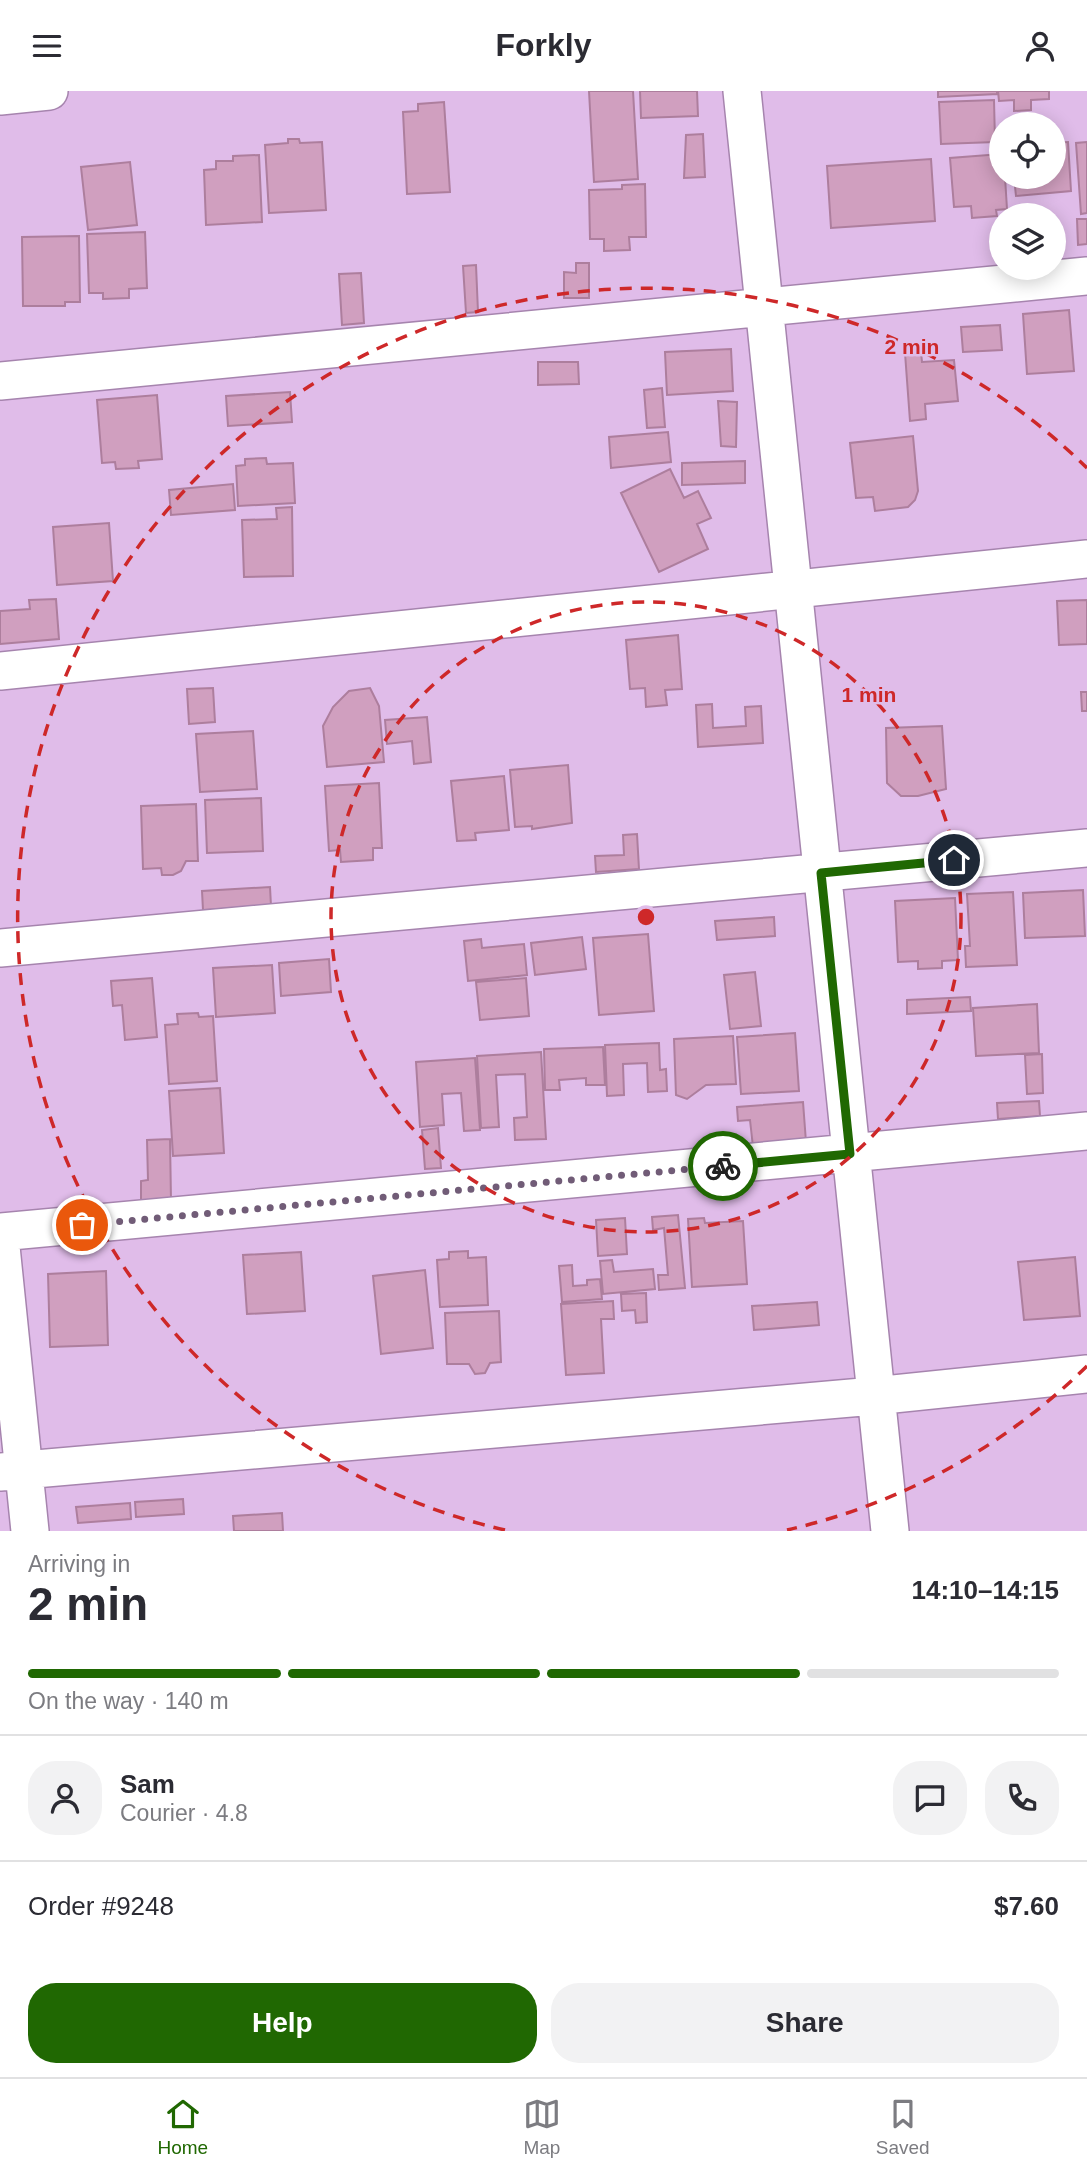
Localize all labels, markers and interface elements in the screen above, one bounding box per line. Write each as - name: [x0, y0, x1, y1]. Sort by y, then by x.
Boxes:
- icon: menu: [28, 27, 66, 65]
- text: Forkly: [495, 27, 592, 63]
- icon: person: [1021, 27, 1059, 65]
- map controls: [989, 112, 1066, 280]
- button: locate: [989, 112, 1066, 189]
- button: layers: [989, 203, 1066, 280]
- text: 2 min: [885, 335, 939, 358]
- text: 1 min: [842, 683, 896, 706]
- pin: [924, 830, 984, 890]
- icon: home: [935, 841, 973, 879]
- centre of rings: [634, 905, 658, 929]
- courier: [688, 1131, 758, 1201]
- icon: bike: [704, 1147, 742, 1185]
- pin: [52, 1195, 112, 1255]
- icon: bag: [63, 1206, 101, 1244]
- text: Arriving in: [28, 1551, 130, 1577]
- text: 14:10–14:15: [912, 1575, 1059, 1605]
- text: 2 min: [28, 1578, 148, 1630]
- text: On the way · 140 m: [28, 1688, 229, 1714]
- button: person: [28, 1761, 102, 1835]
- button: chat: [893, 1761, 967, 1835]
- button: phone: [985, 1761, 1059, 1835]
- text: Sam: [120, 1769, 175, 1799]
- text: Courier · 4.8: [120, 1800, 248, 1826]
- text: Order #9248: [28, 1891, 174, 1921]
- text: $7.60: [994, 1891, 1059, 1921]
- button: Help: [28, 1983, 537, 2063]
- button: Share: [551, 1983, 1059, 2063]
- tab: Home: [157, 2095, 208, 2159]
- tab: Map: [523, 2095, 561, 2159]
- tab: Saved: [876, 2095, 930, 2159]

